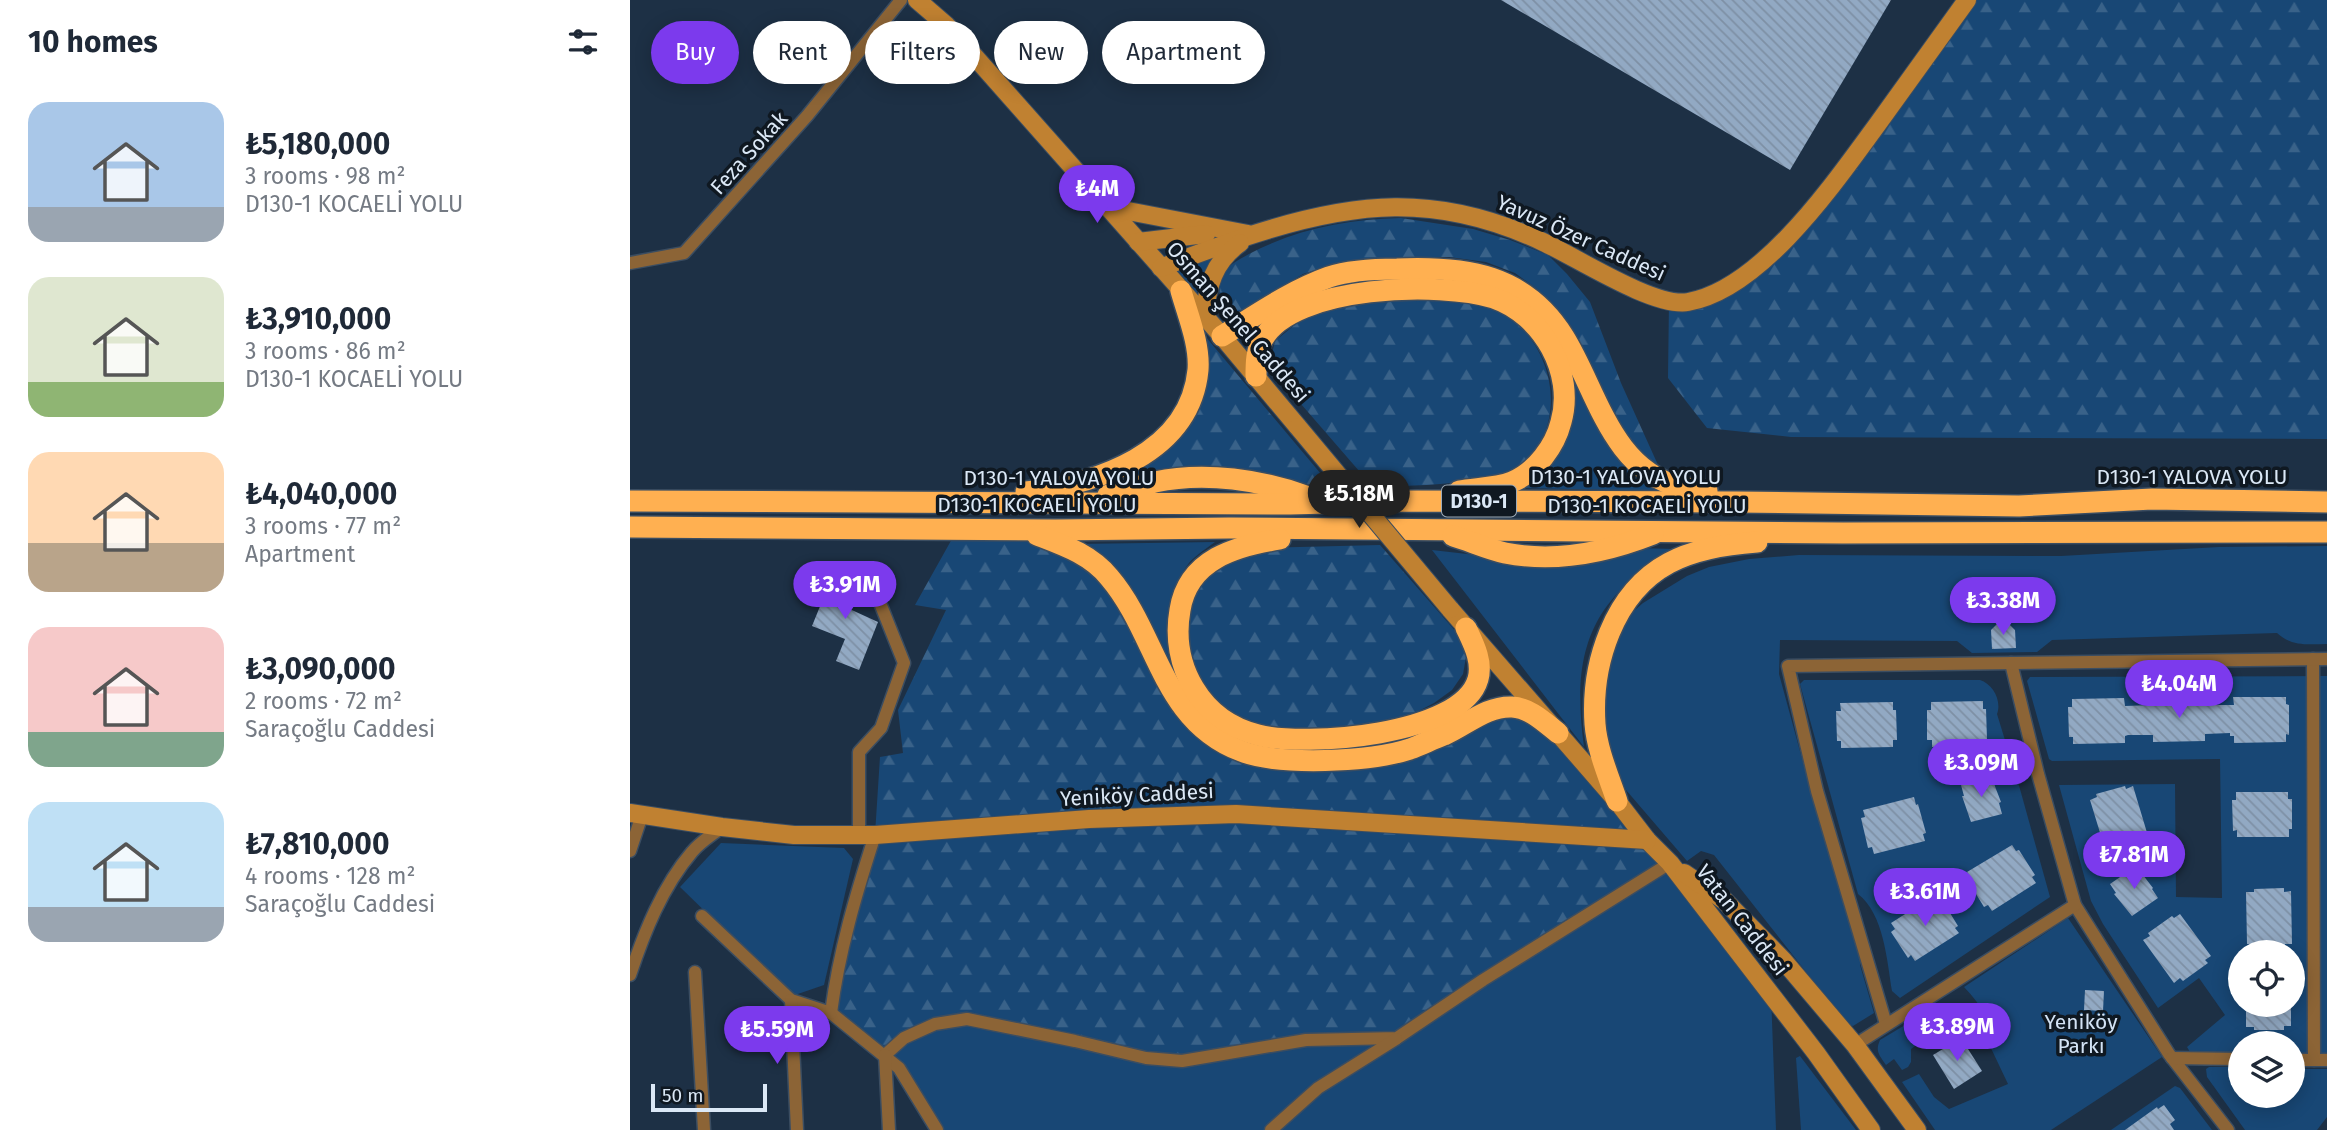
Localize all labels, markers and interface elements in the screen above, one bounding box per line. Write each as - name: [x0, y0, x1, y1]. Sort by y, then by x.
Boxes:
- chip: Buy: [651, 21, 739, 84]
- chip: Rent: [753, 21, 851, 84]
- chip: Filters: [865, 21, 980, 84]
- chip: New: [994, 21, 1088, 84]
- chip: Apartment: [1102, 21, 1265, 84]
- icon: filters: [564, 23, 602, 61]
- text: 10 homes: [28, 24, 158, 60]
- street label: Feza Sokak: [705, 106, 793, 200]
- text: ₺5,180,000: [245, 126, 390, 162]
- icon: home: [84, 130, 168, 214]
- text: 3 rooms · 98 m²: [245, 162, 405, 190]
- pin: ₺4M: [1063, 166, 1131, 225]
- text: ₺4M: [1075, 174, 1119, 202]
- street label: Yavuz Özer Caddesi: [1493, 189, 1669, 287]
- text: D130-1 KOCAELİ YOLU: [245, 190, 463, 218]
- street label: Osman Şenel Caddesi: [1161, 236, 1315, 408]
- text: ₺3,910,000: [245, 301, 391, 337]
- icon: home: [84, 305, 168, 389]
- text: 3 rooms · 86 m²: [245, 337, 406, 365]
- text: D130-1 KOCAELİ YOLU: [245, 365, 463, 393]
- street label: D130-1 YALOVA YOLU: [1531, 464, 1721, 490]
- street label: D130-1 YALOVA YOLU: [2097, 464, 2287, 490]
- street label: D130-1 YALOVA YOLU: [964, 465, 1154, 491]
- pin: ₺5.18M: [1302, 470, 1416, 530]
- text: ₺4,040,000: [245, 476, 397, 512]
- text: ₺5.18M: [1324, 479, 1394, 507]
- icon: home: [84, 480, 168, 564]
- road number: D130-1: [1442, 486, 1516, 516]
- street label: D130-1 KOCAELİ YOLU: [937, 492, 1137, 518]
- street label: D130-1 KOCAELİ YOLU: [1547, 493, 1747, 519]
- text: 3 rooms · 77 m²: [245, 512, 401, 540]
- text: Apartment: [245, 540, 355, 568]
- pin: ₺3.91M: [788, 562, 902, 621]
- text: ₺3.91M: [809, 570, 881, 598]
- pin: ₺3.38M: [1946, 578, 2060, 637]
- text: ₺3.38M: [1966, 586, 2040, 614]
- text: ₺3,090,000: [245, 651, 396, 687]
- icon: home: [84, 655, 168, 739]
- pin: ₺4.04M: [2122, 660, 2236, 720]
- text: ₺4.04M: [2141, 669, 2217, 697]
- text: 2 rooms · 72 m²: [245, 687, 402, 715]
- text: Saraçoğlu Caddesi: [245, 715, 435, 743]
- pin: ₺3.09M: [1924, 740, 2038, 799]
- text: ₺3.09M: [1944, 748, 2018, 776]
- street label: Yeniköy Caddesi: [1059, 778, 1215, 812]
- text: ₺7,810,000: [245, 826, 389, 862]
- icon: home: [84, 830, 168, 914]
- pin: ₺7.81M: [2077, 832, 2191, 891]
- text: ₺7.81M: [2099, 840, 2169, 868]
- street label: Vatan Caddesi: [1690, 859, 1794, 981]
- text: 4 rooms · 128 m²: [245, 862, 415, 890]
- pin: ₺3.61M: [1868, 869, 1982, 928]
- text: ₺3.61M: [1890, 877, 1960, 905]
- text: Saraçoğlu Caddesi: [245, 890, 435, 918]
- map controls: [2228, 940, 2305, 1108]
- button: locate: [2228, 940, 2305, 1017]
- pin: ₺3.89M: [1900, 1004, 2014, 1063]
- pin: ₺5.59M: [720, 1006, 834, 1066]
- park label: Yeniköy Parkı: [2044, 1009, 2118, 1059]
- text: ₺3.89M: [1920, 1012, 1994, 1040]
- text: ₺5.59M: [740, 1015, 814, 1043]
- button: layers: [2228, 1031, 2305, 1108]
- scale bar: [651, 1081, 766, 1113]
- text: 50 m: [662, 1084, 703, 1107]

